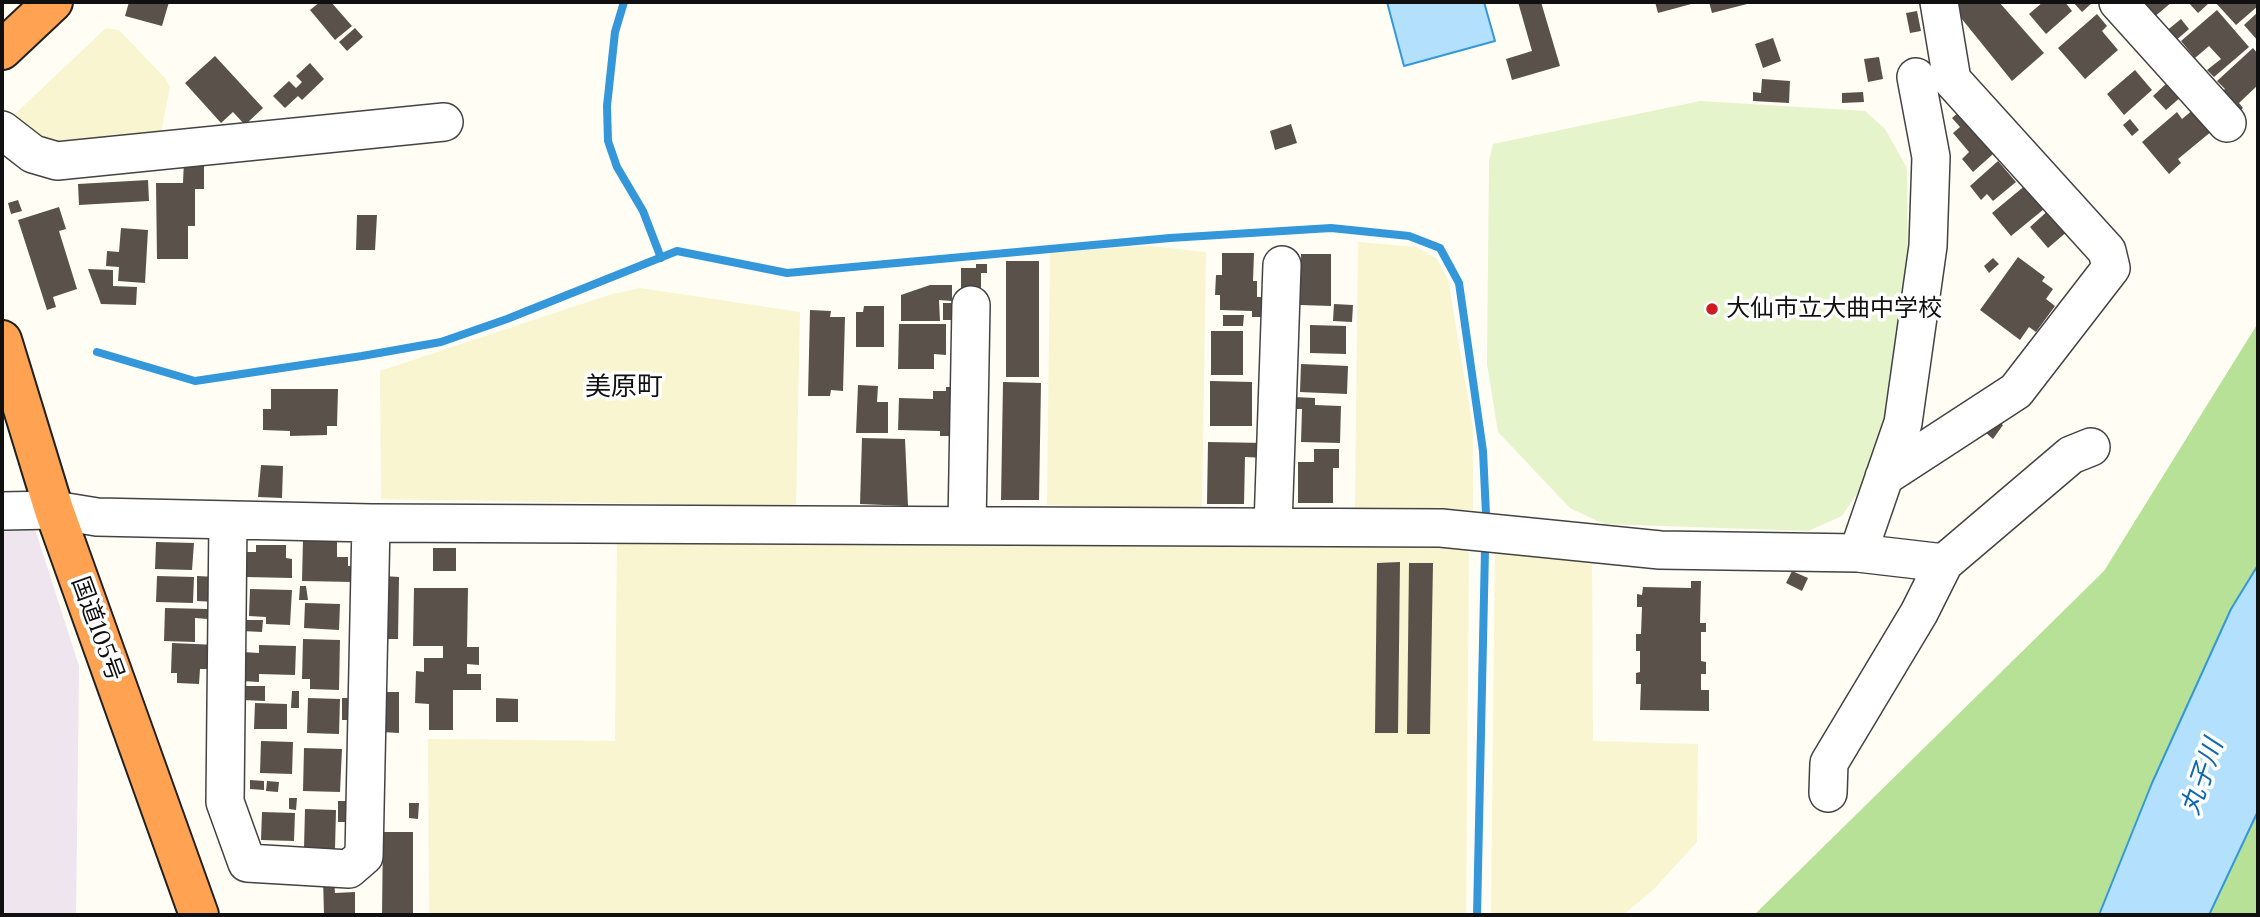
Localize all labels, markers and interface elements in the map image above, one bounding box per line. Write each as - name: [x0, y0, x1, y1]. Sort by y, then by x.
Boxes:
- place label: 大仙市立大曲中学校: [1726, 295, 1942, 323]
- marker: 大仙市立大曲中学校: [1704, 301, 1720, 317]
- district label: 美原町: [585, 372, 663, 404]
- street label: 国道105号: [65, 573, 129, 685]
- water label: 丸子川: [2176, 735, 2230, 819]

